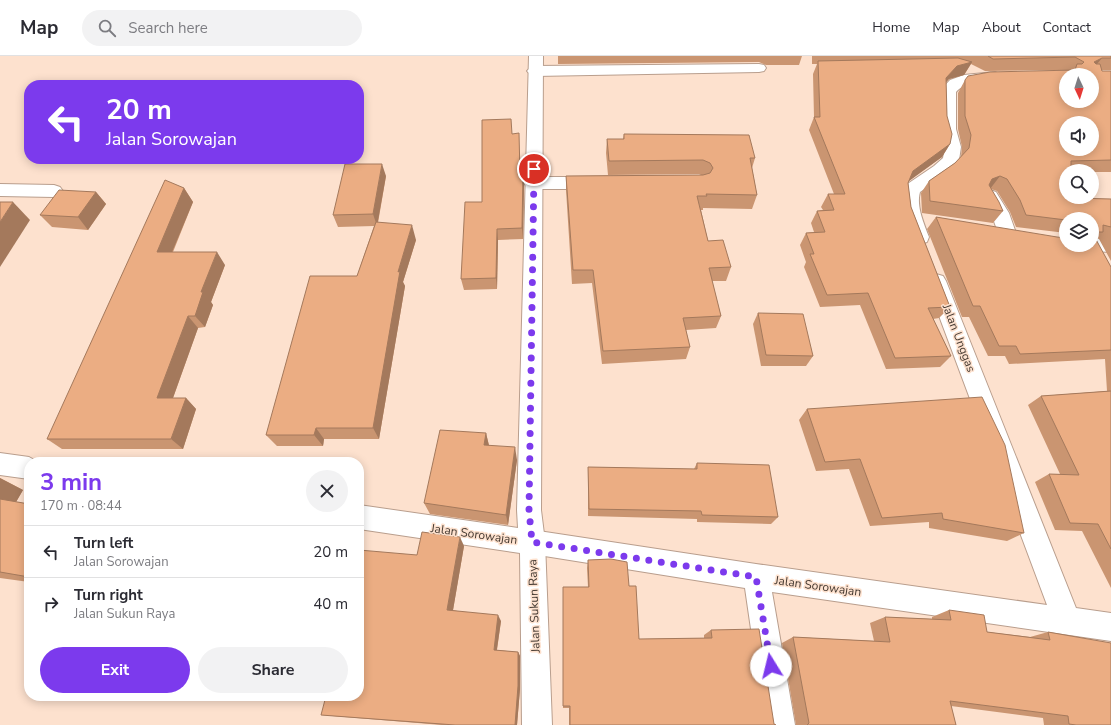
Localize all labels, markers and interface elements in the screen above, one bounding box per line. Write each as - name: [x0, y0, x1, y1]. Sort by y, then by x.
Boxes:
- search box: [82, 10, 362, 46]
- text: Map: [20, 15, 58, 41]
- icon: search: [96, 17, 118, 39]
- text: Search here: [128, 18, 208, 38]
- text: Home: [872, 18, 910, 37]
- text: Map: [932, 18, 960, 37]
- text: About: [982, 18, 1021, 37]
- text: Contact: [1043, 18, 1091, 37]
- north arrow: [1059, 68, 1099, 108]
- map controls: [1059, 68, 1099, 252]
- text: 20 m: [106, 91, 172, 129]
- icon: left: [40, 96, 92, 148]
- button: sound: [1059, 116, 1099, 156]
- text: Jalan Sorowajan: [106, 127, 237, 151]
- pin: [517, 152, 551, 186]
- icon: arrive: [523, 158, 545, 180]
- button: search: [1059, 164, 1099, 204]
- button: layers: [1059, 212, 1099, 252]
- street label: Jalan Unggas: [938, 301, 979, 375]
- text: 3 min: [40, 466, 102, 498]
- button: close: [306, 470, 348, 512]
- text: 170 m · 08:44: [40, 497, 122, 515]
- street label: Jalan Sorowajan: [429, 520, 518, 548]
- text: Turn left: [74, 533, 133, 553]
- icon: left: [40, 541, 62, 563]
- text: 20 m: [313, 542, 348, 562]
- text: Jalan Sorowajan: [74, 553, 169, 571]
- street label: Jalan Sukun Raya: [524, 559, 544, 654]
- street label: Jalan Sorowajan: [773, 572, 862, 600]
- text: Turn right: [74, 585, 143, 605]
- icon: right: [40, 593, 62, 615]
- text: 40 m: [313, 594, 348, 614]
- text: Jalan Sukun Raya: [74, 605, 175, 623]
- position arrow: [750, 645, 792, 687]
- button: Exit: [40, 647, 190, 693]
- button: Share: [198, 647, 348, 693]

